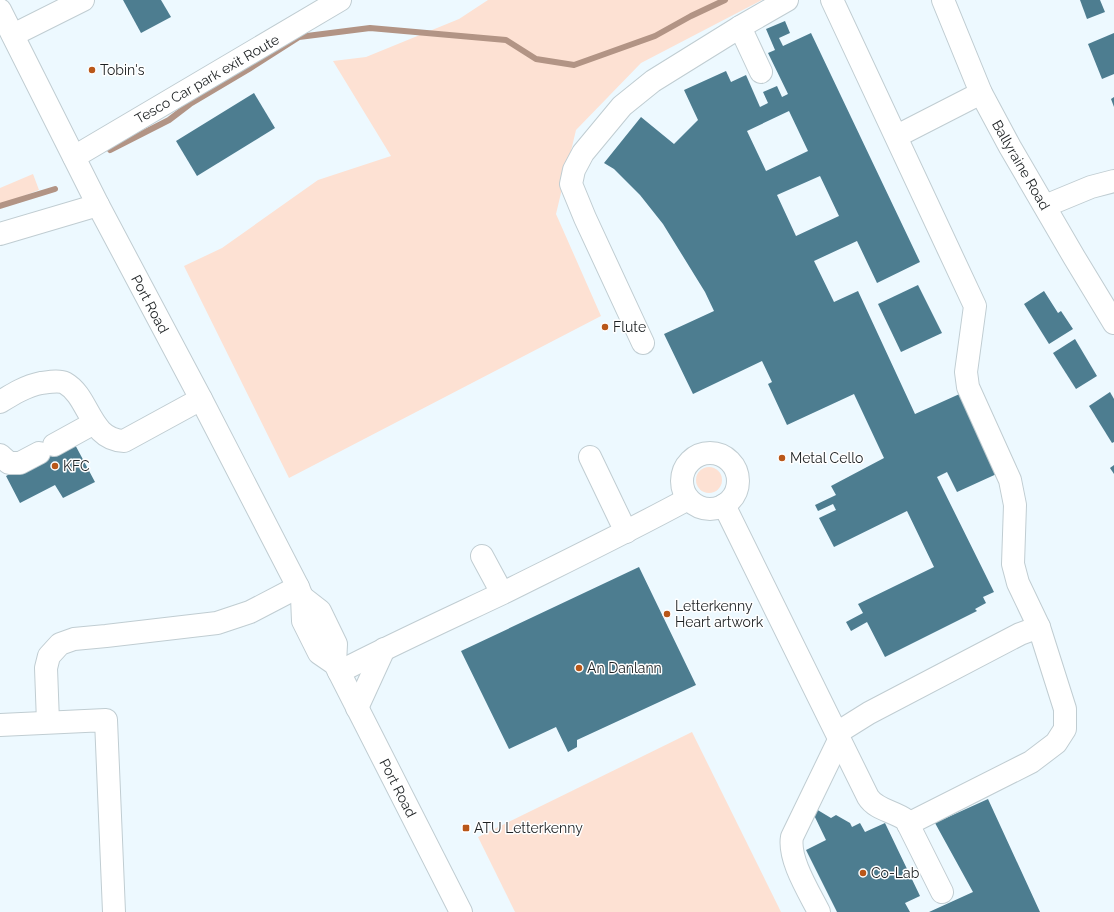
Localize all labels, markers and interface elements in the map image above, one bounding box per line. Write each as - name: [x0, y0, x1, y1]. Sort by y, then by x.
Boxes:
- street label: Tesco Car park exit Route: [132, 31, 282, 127]
- place label: Tobin's: [100, 62, 145, 78]
- marker: Tobin's: [87, 65, 97, 75]
- street label: Ballyraine Road: [989, 117, 1053, 213]
- street label: Port Road: [128, 272, 172, 336]
- place label: Flute: [613, 319, 646, 335]
- marker: Flute: [600, 322, 610, 332]
- place label: Metal Cello: [790, 450, 863, 466]
- marker: Metal Cello: [777, 453, 787, 463]
- place label: KFC: [63, 458, 90, 474]
- marker: KFC: [50, 461, 60, 471]
- place label: Letterkenny Heart artwork: [675, 598, 764, 630]
- marker: Letterkenny Heart artwork: [662, 609, 672, 619]
- place label: An Danlann: [587, 660, 662, 676]
- marker: An Danlann: [574, 663, 584, 673]
- street label: Port Road: [376, 756, 420, 820]
- place label: ATU Letterkenny: [474, 820, 583, 836]
- marker: ATU Letterkenny: [461, 823, 471, 833]
- place label: Co-Lab: [871, 865, 920, 881]
- marker: Co-Lab: [858, 868, 868, 878]

